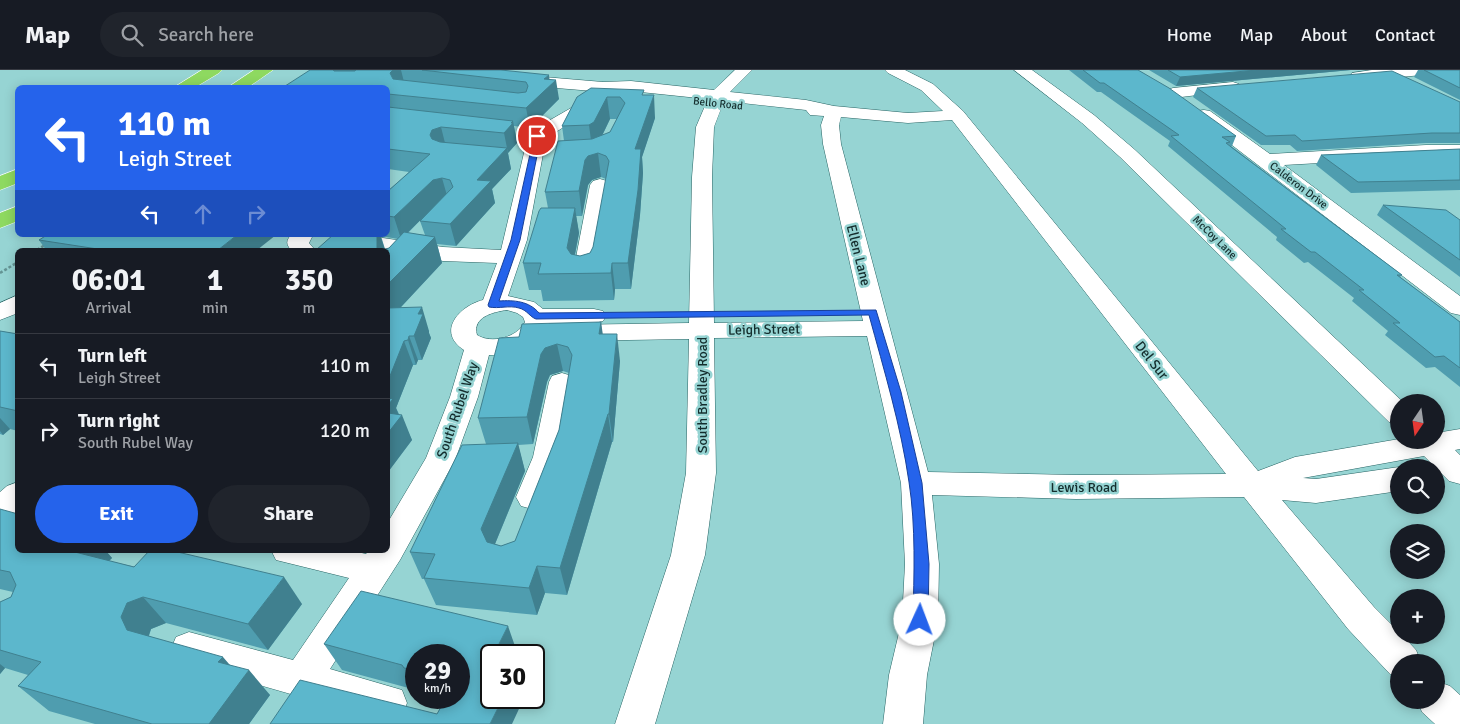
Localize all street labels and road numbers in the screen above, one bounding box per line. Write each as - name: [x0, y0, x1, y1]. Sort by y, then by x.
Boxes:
- street label: Bello Road: [692, 94, 744, 113]
- street label: Calderon Drive: [1267, 159, 1330, 211]
- street label: McCoy Lane: [1190, 213, 1239, 262]
- street label: Ellen Lane: [843, 223, 874, 287]
- street label: Leigh Street: [728, 320, 800, 339]
- street label: South Bradley Road: [694, 337, 711, 453]
- street label: Del Sur: [1131, 338, 1172, 383]
- street label: South Rubel Way: [433, 359, 482, 460]
- street label: Lewis Road: [1050, 479, 1118, 496]

